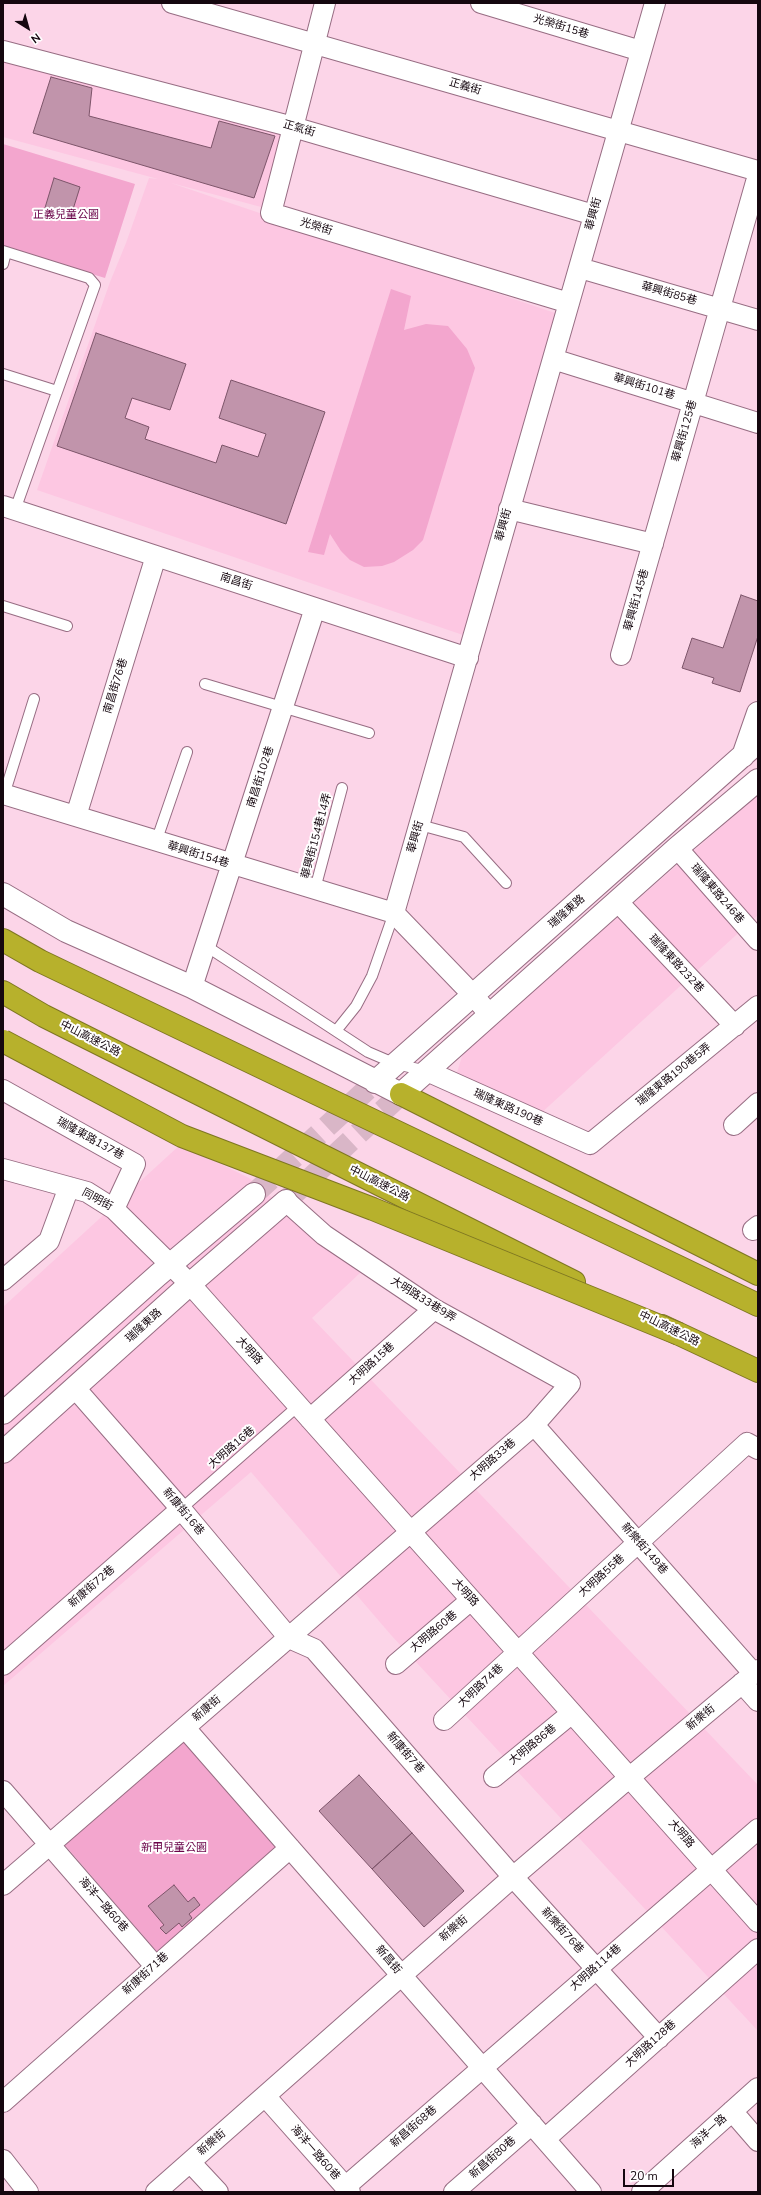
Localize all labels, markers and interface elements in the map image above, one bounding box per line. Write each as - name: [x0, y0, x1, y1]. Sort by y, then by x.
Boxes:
- north arrow: [8, 8, 48, 48]
- street label: 光榮街15巷: [532, 12, 590, 42]
- text: N: [28, 30, 43, 46]
- street label: 正義街: [447, 76, 483, 98]
- street label: 正氣街: [281, 118, 317, 140]
- street label: 華興街: [583, 196, 605, 232]
- park label: 正義兒童公園: [33, 208, 99, 222]
- street label: 光榮街: [298, 216, 334, 238]
- street label: 華興街85巷: [640, 280, 698, 308]
- street label: 華興街101巷: [612, 371, 676, 403]
- street label: 華興街125巷: [670, 399, 700, 463]
- street label: 華興街: [493, 507, 515, 543]
- street label: 華興街145巷: [622, 568, 652, 632]
- street label: 南昌街: [218, 571, 254, 593]
- street label: 南昌街76巷: [101, 657, 131, 715]
- street label: 南昌街102巷: [245, 745, 277, 809]
- street label: 華興街154巷14弄: [299, 792, 335, 880]
- street label: 華興街: [405, 819, 427, 855]
- street label: 華興街154巷: [166, 839, 230, 871]
- street label: 瑞隆東路246巷: [687, 861, 747, 927]
- street label: 瑞隆東路: [546, 893, 588, 931]
- street label: 瑞隆東路232巷: [646, 932, 706, 996]
- street label: 中山高速公路: [58, 1018, 122, 1060]
- street label: 瑞隆東路190巷5弄: [634, 1041, 714, 1109]
- street label: 瑞隆東路190巷: [471, 1087, 545, 1129]
- street label: 瑞隆東路137巷: [54, 1115, 126, 1163]
- street label: 中山高速公路: [347, 1163, 411, 1205]
- street label: 同明街: [79, 1186, 115, 1214]
- street label: 大明路33巷9弄: [388, 1275, 458, 1325]
- street label: 瑞隆東路: [123, 1306, 165, 1346]
- street label: 中山高速公路: [636, 1309, 702, 1349]
- street label: 大明路: [233, 1334, 265, 1368]
- street label: 大明路15巷: [346, 1340, 398, 1388]
- street label: 大明路16巷: [206, 1424, 258, 1472]
- street label: 大明路33巷: [467, 1436, 519, 1484]
- street label: 新康街16巷: [160, 1486, 206, 1538]
- street label: 新樂街149巷: [618, 1521, 670, 1577]
- street label: 大明路55巷: [576, 1552, 628, 1600]
- street label: 新康街72巷: [66, 1563, 118, 1611]
- street label: 大明路: [449, 1576, 481, 1610]
- street label: 大明路60巷: [408, 1609, 460, 1655]
- street label: 大明路74巷: [456, 1662, 506, 1710]
- street label: 新康街: [190, 1693, 224, 1725]
- street label: 新樂街: [684, 1702, 718, 1734]
- street label: 大明路86巷: [507, 1722, 559, 1768]
- street label: 新康街7巷: [383, 1730, 427, 1776]
- street label: 大明路: [665, 1817, 697, 1851]
- park label: 新甲兒童公園: [141, 1841, 207, 1855]
- street label: 海洋一路60巷: [76, 1875, 130, 1935]
- street label: 新樂街76巷: [538, 1905, 586, 1957]
- street label: 新樂街: [437, 1913, 471, 1945]
- street label: 大明路114巷: [568, 1942, 624, 1994]
- street label: 新昌街: [372, 1943, 404, 1977]
- street label: 新康街71巷: [120, 1950, 172, 1998]
- street label: 大明路128巷: [623, 2018, 679, 2070]
- street label: 新昌街68巷: [388, 2103, 440, 2151]
- street label: 海洋一路: [688, 2112, 730, 2152]
- street label: 海洋一路60巷: [288, 2123, 342, 2183]
- street label: 新樂街: [195, 2127, 229, 2159]
- street label: 新昌街80巷: [467, 2134, 519, 2182]
- scale bar: [625, 2161, 676, 2187]
- text: 20 m: [630, 2168, 658, 2184]

